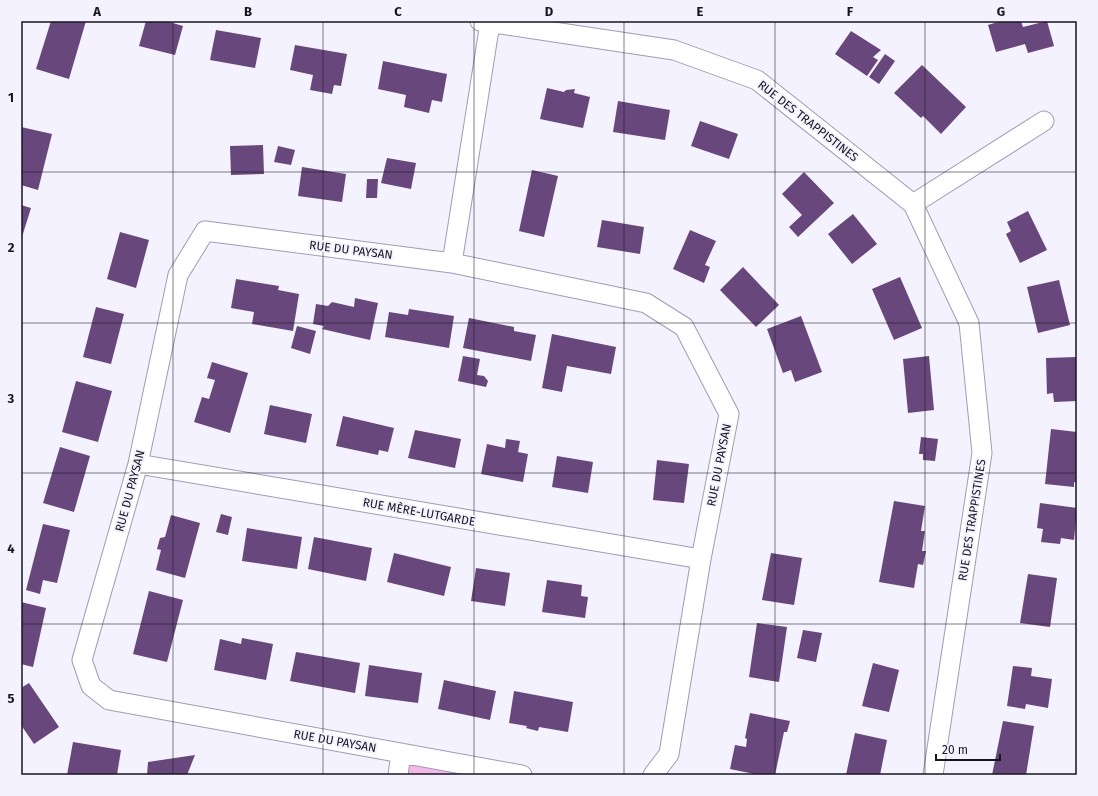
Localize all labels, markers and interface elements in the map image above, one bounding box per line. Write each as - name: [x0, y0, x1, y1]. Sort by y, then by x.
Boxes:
- text: A: [92, 4, 101, 19]
- text: B: [244, 4, 252, 19]
- text: C: [394, 4, 402, 19]
- text: D: [545, 4, 554, 19]
- text: E: [697, 4, 704, 19]
- text: F: [847, 4, 854, 19]
- text: G: [997, 4, 1005, 19]
- street label: RUE DES TRAPPISTINES: [755, 78, 861, 165]
- text: 1: [8, 90, 14, 105]
- street label: RUE DU PAYSAN: [308, 238, 394, 262]
- text: 2: [8, 240, 15, 255]
- text: 3: [7, 391, 15, 406]
- street label: RUE DU PAYSAN: [704, 422, 734, 508]
- street label: RUE DU PAYSAN: [112, 449, 148, 533]
- street label: RUE DES TRAPPISTINES: [955, 458, 989, 582]
- street label: RUE MÈRE-LUTGARDE: [362, 494, 477, 529]
- text: 4: [7, 541, 15, 556]
- text: 5: [8, 691, 15, 706]
- street label: RUE DU PAYSAN: [292, 727, 378, 755]
- scale bar: [936, 736, 1000, 762]
- text: 20 m: [942, 743, 968, 757]

